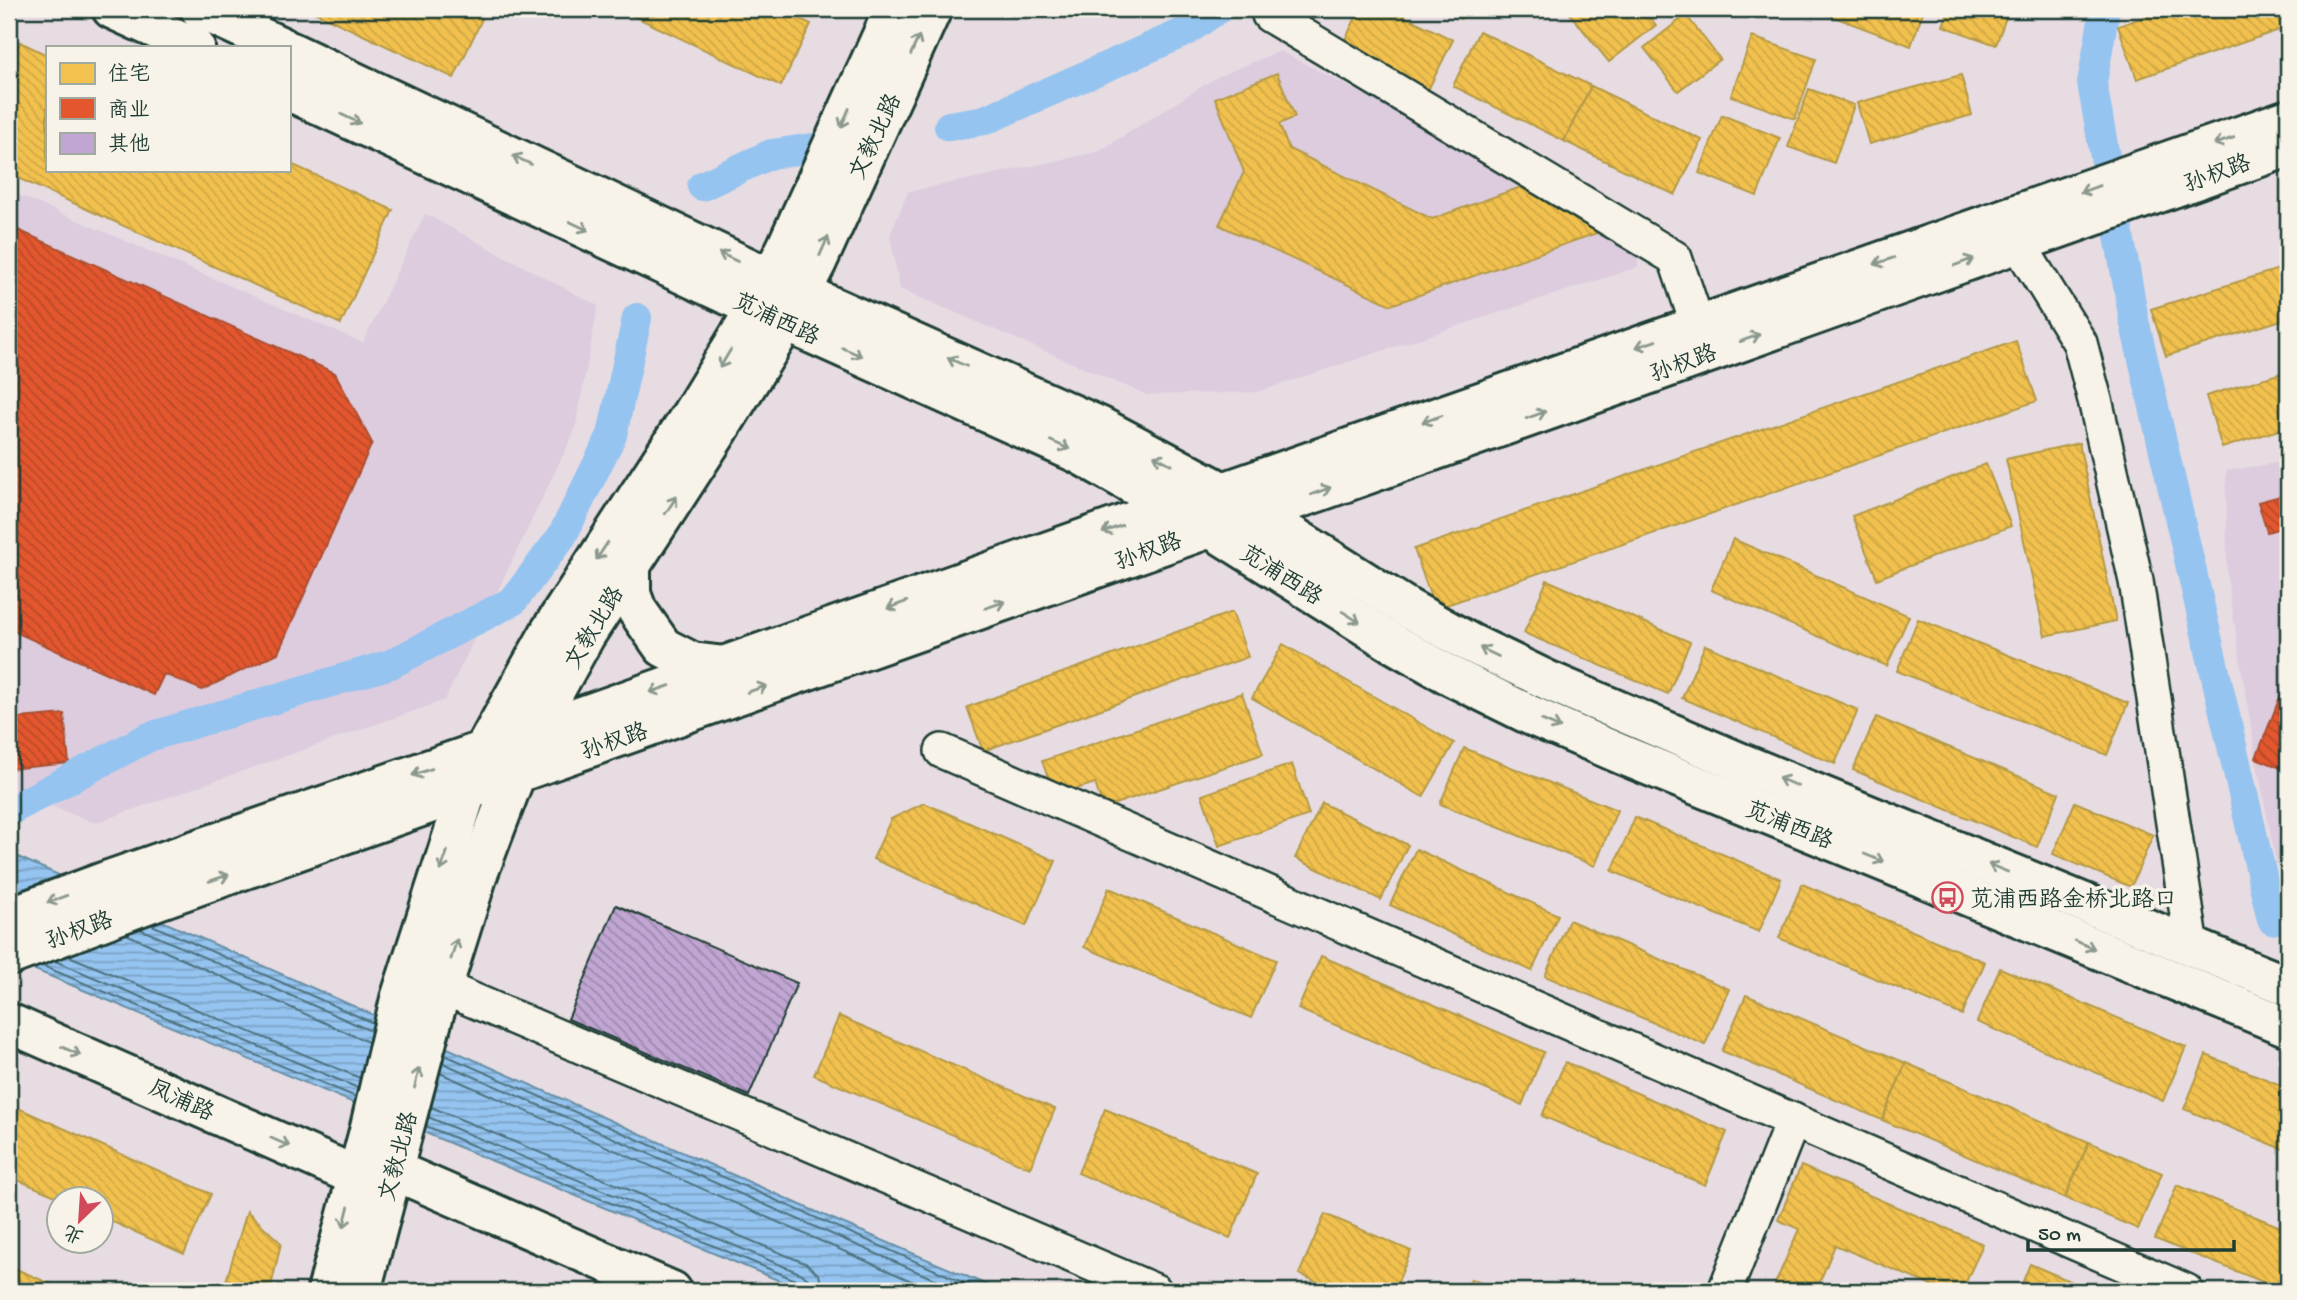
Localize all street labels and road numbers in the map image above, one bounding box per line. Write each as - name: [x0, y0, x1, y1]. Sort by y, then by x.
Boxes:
- street label: 文教北路: [845, 90, 909, 185]
- street label: 孙权路: [2181, 150, 2255, 200]
- street label: 苋浦西路: [728, 288, 824, 353]
- street label: 孙权路: [1647, 340, 1721, 390]
- street label: 孙权路: [1112, 528, 1186, 578]
- street label: 苋浦西路: [1234, 539, 1327, 613]
- street label: 文教北路: [560, 582, 631, 675]
- street label: 孙权路: [578, 718, 652, 767]
- street label: 苋浦西路: [1741, 796, 1837, 857]
- street label: 孙权路: [43, 907, 117, 957]
- street label: 凤浦路: [144, 1075, 218, 1129]
- street label: 文教北路: [374, 1109, 425, 1205]

